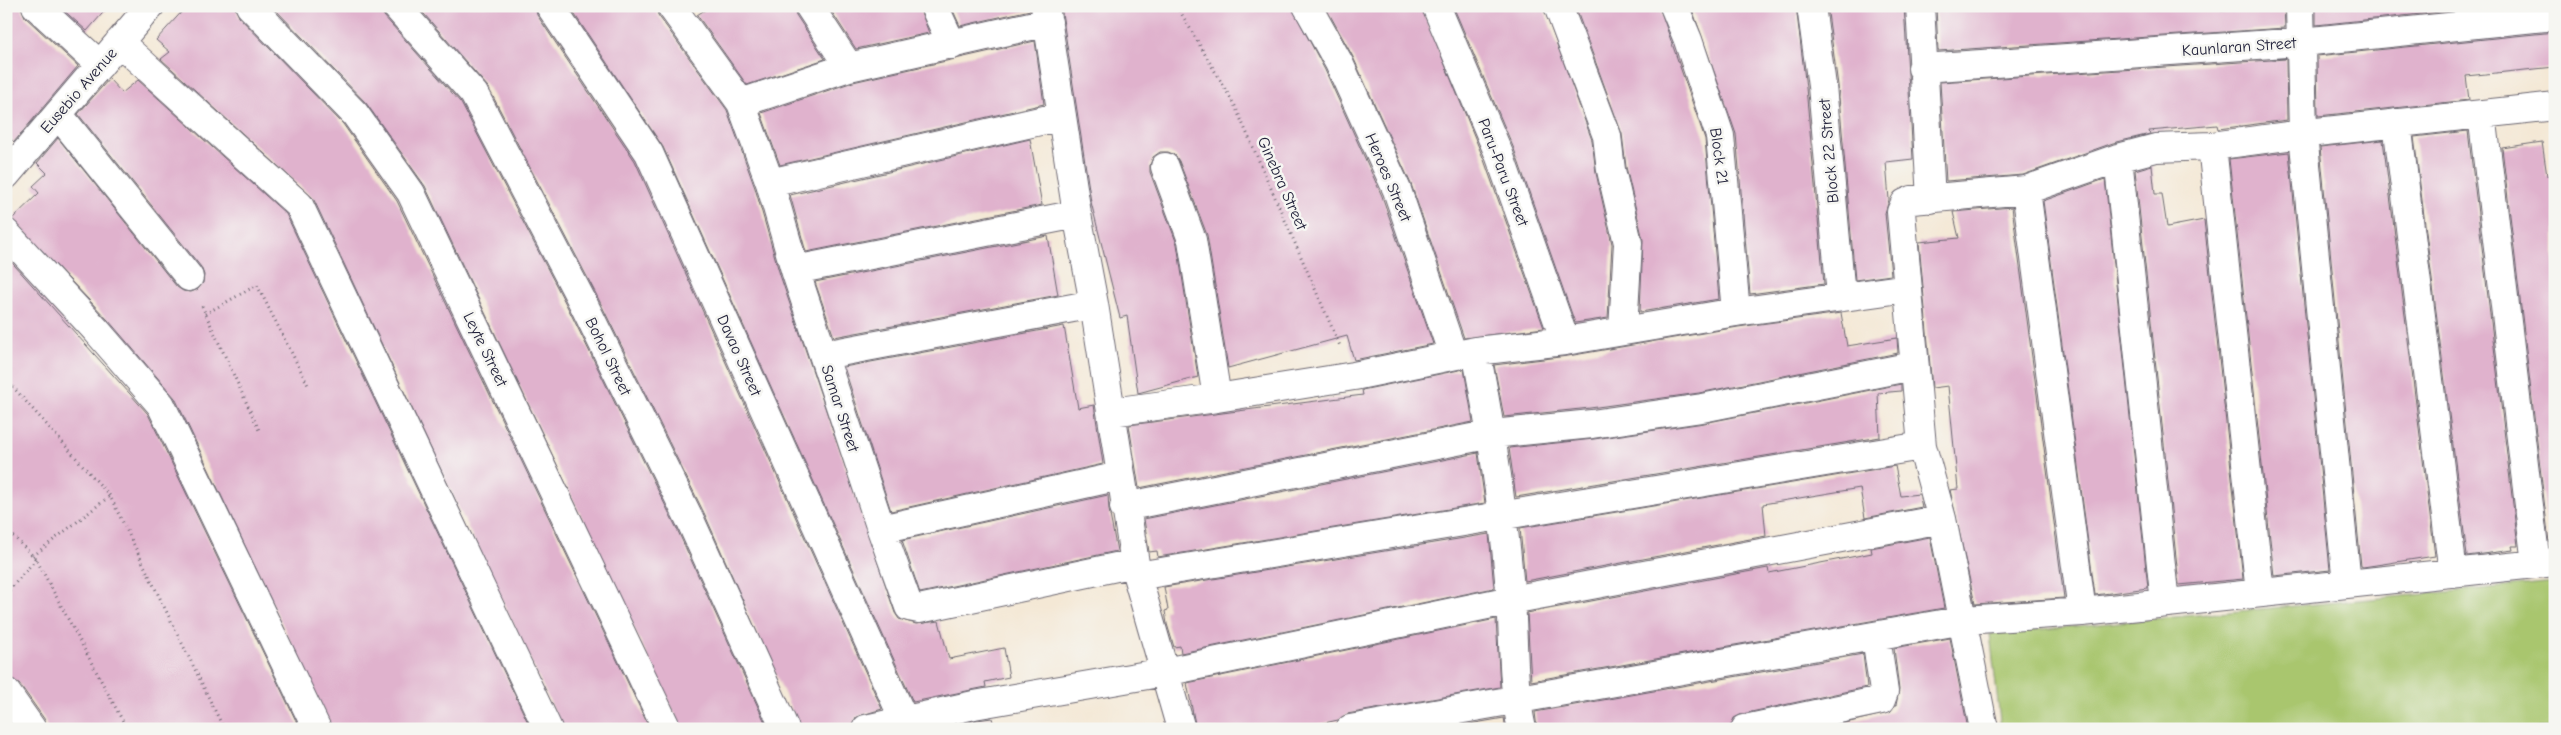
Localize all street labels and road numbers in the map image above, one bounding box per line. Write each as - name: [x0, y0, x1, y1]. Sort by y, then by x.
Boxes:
- street label: Kaunlaran Street: [2181, 34, 2297, 60]
- street label: Eusebio Avenue: [37, 44, 121, 137]
- street label: Block 22 Street: [1815, 97, 1843, 204]
- street label: Paru-Paru Street: [1474, 116, 1532, 229]
- street label: Block 21: [1706, 126, 1732, 186]
- street label: Heroes Street: [1361, 131, 1415, 225]
- street label: Ginebra Street: [1253, 134, 1311, 233]
- street label: Leyte Street: [459, 309, 511, 390]
- street label: Davao Street: [713, 312, 765, 399]
- street label: Bohol Street: [582, 315, 635, 399]
- street label: Samar Street: [818, 363, 863, 454]

